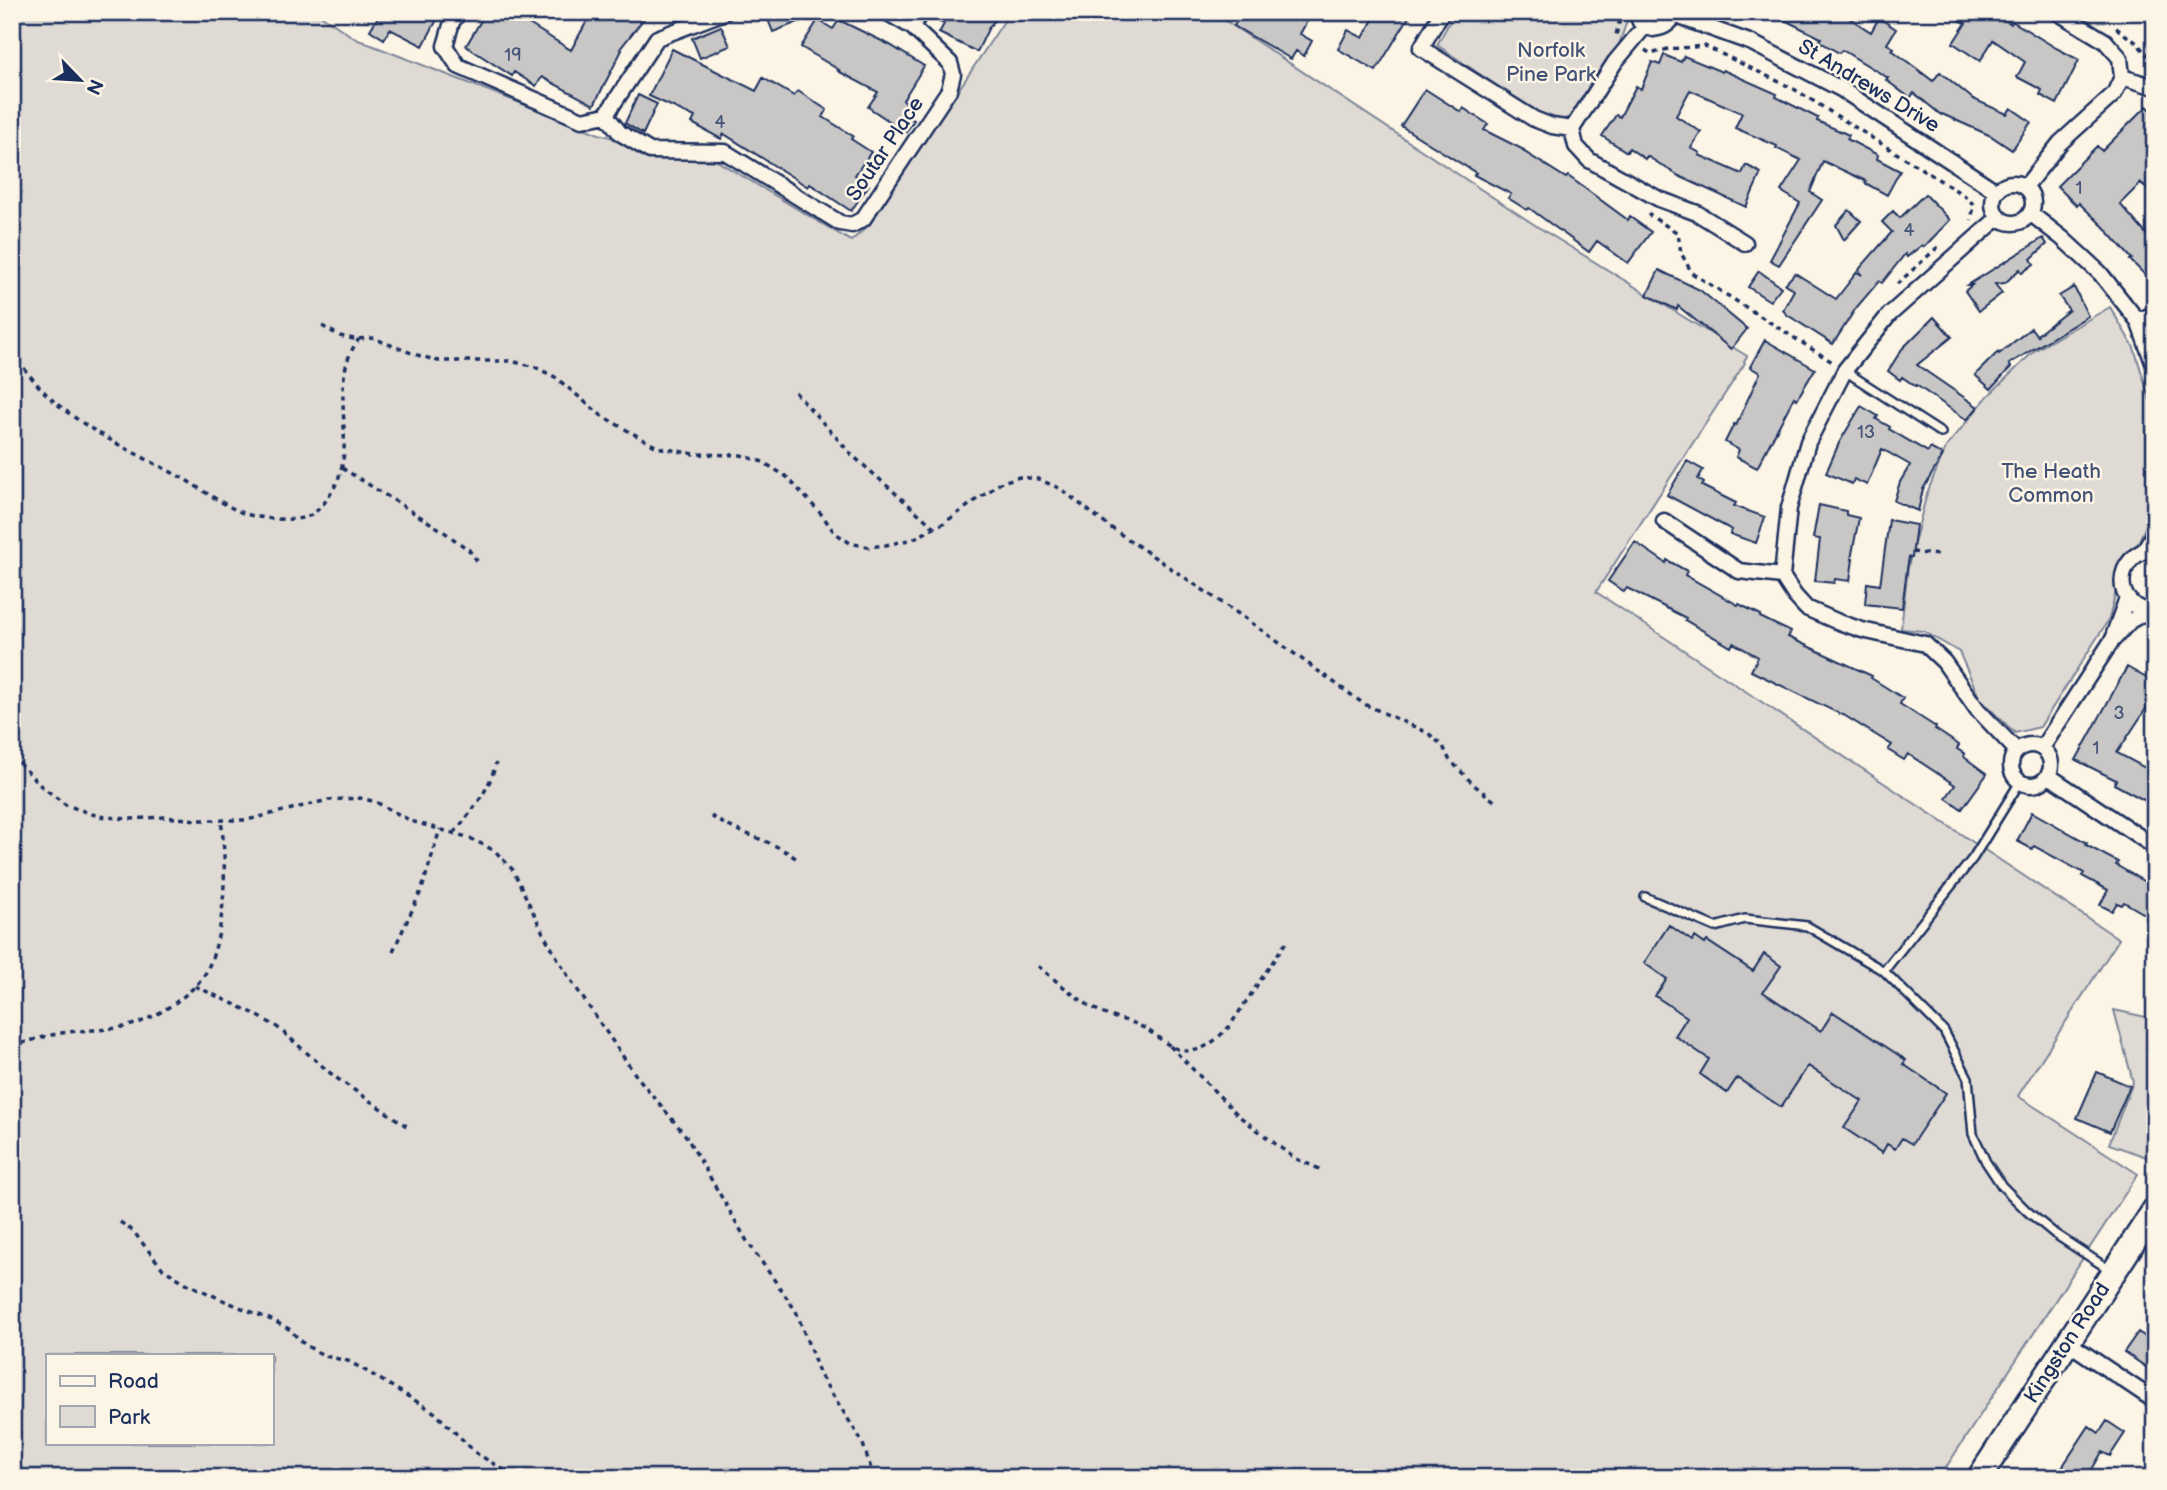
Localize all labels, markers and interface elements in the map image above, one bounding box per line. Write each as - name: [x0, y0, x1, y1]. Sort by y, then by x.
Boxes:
- street label: St Andrews Drive: [1794, 34, 1944, 138]
- park label: Norfolk Pine Park: [1506, 38, 1597, 87]
- house number: 19: [504, 45, 522, 66]
- north arrow: [46, 46, 116, 116]
- text: N: [81, 75, 107, 98]
- street label: Soutar Place: [841, 92, 929, 206]
- house number: 4: [715, 112, 726, 133]
- house number: 1: [2076, 178, 2082, 199]
- house number: 4: [1904, 220, 1915, 241]
- house number: 13: [1857, 422, 1875, 443]
- park label: The Heath Common: [2001, 459, 2101, 508]
- house number: 3: [2113, 703, 2125, 724]
- house number: 1: [2093, 738, 2099, 759]
- street label: Kingston Road: [2019, 1278, 2115, 1408]
- legend: [46, 1354, 273, 1444]
- text: Road: [108, 1369, 159, 1394]
- text: Park: [108, 1405, 151, 1430]

